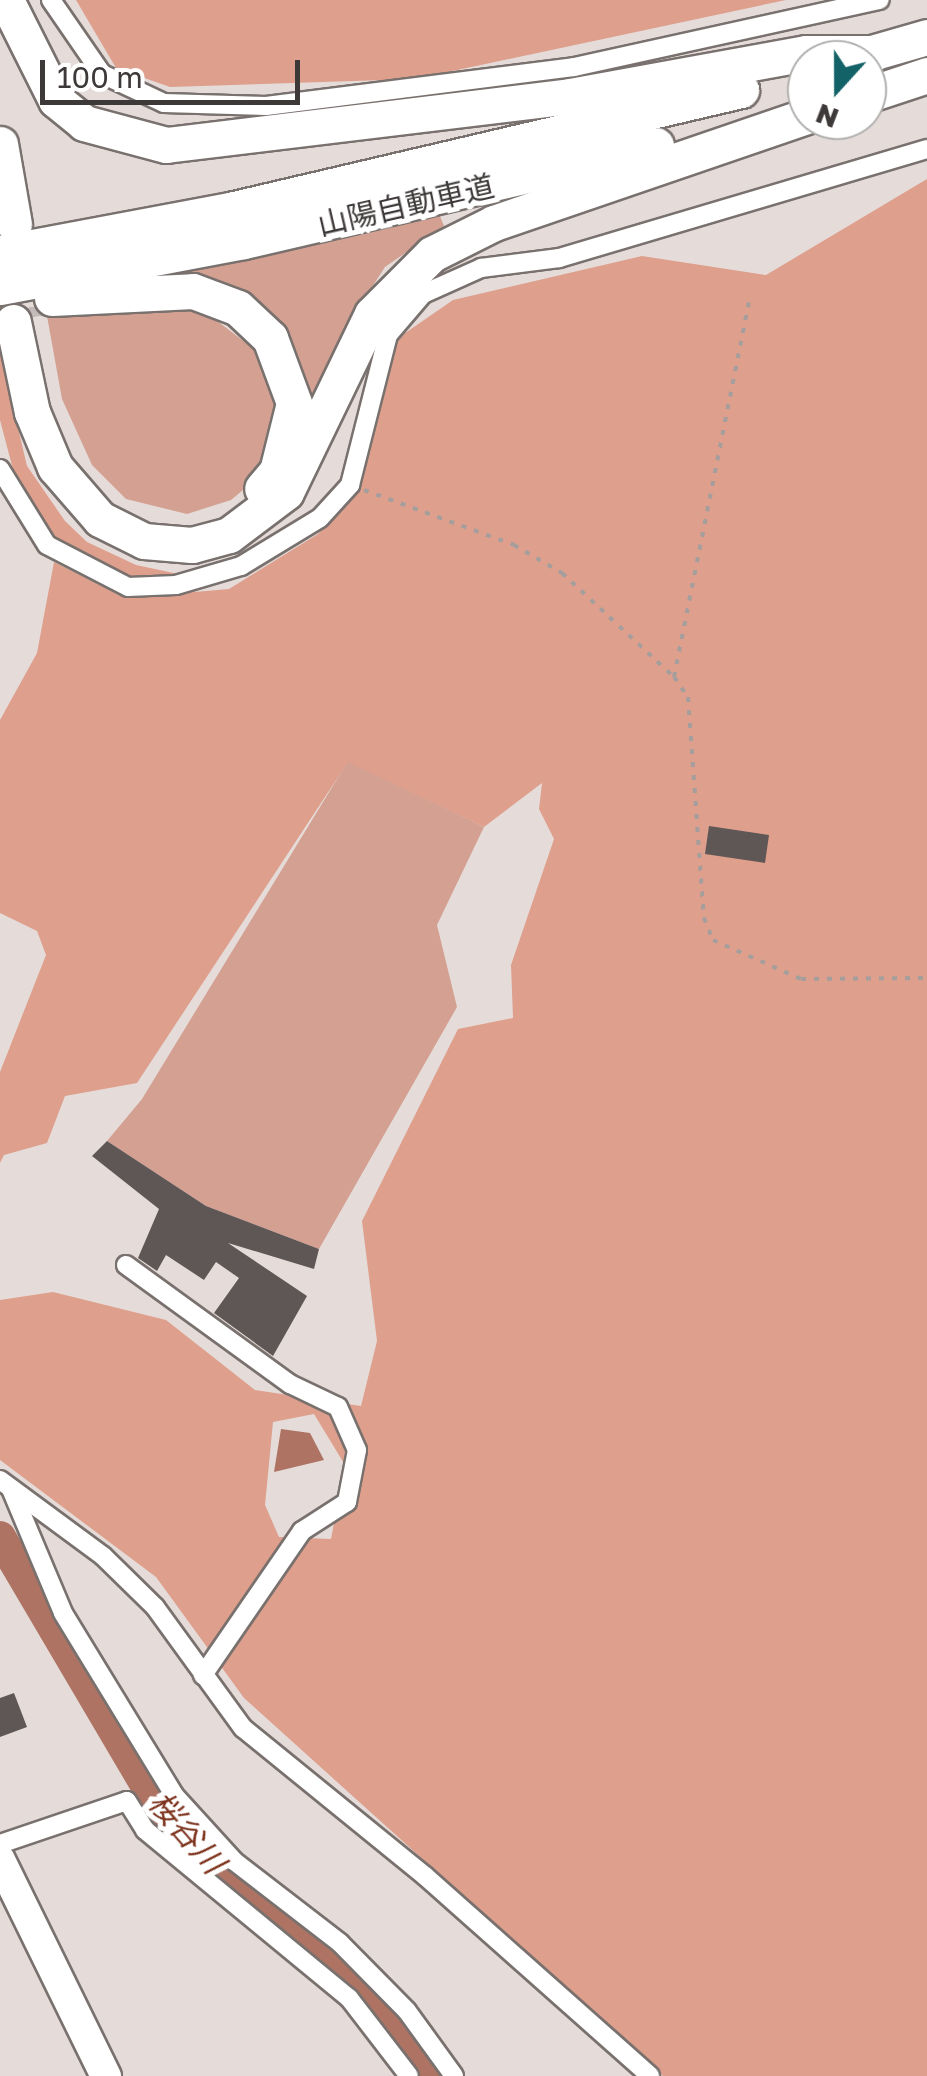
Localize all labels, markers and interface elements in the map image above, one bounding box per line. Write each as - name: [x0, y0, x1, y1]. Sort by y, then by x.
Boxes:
- scale bar: [45, 40, 305, 102]
- north arrow: [787, 40, 887, 140]
- text: 100 m: [57, 59, 143, 95]
- text: N: [811, 97, 843, 136]
- street label: 山陽自動車道: [314, 167, 498, 243]
- water label: 桜谷川: [141, 1783, 233, 1881]

